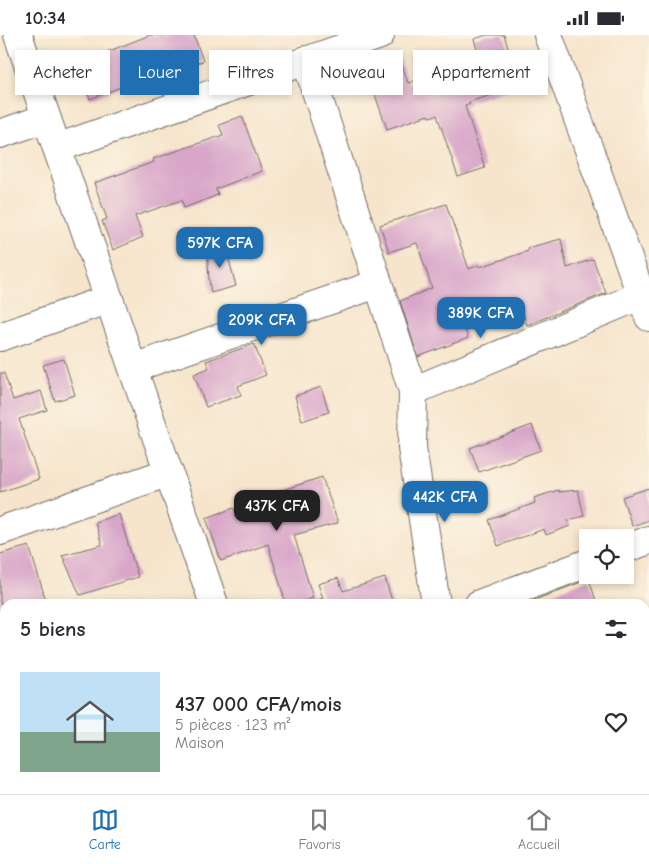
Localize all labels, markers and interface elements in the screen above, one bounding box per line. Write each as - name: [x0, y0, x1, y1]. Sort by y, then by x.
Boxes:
- text: 10:34: [25, 7, 66, 29]
- chip: Acheter: [15, 50, 110, 95]
- chip: Louer: [120, 50, 199, 95]
- chip: Filtres: [209, 50, 292, 95]
- chip: Nouveau: [302, 50, 403, 95]
- chip: Appartement: [413, 50, 548, 95]
- pin: 597K CFA: [168, 227, 272, 269]
- text: 597K CFA: [187, 234, 253, 252]
- pin: 389K CFA: [429, 297, 533, 339]
- pin: 209K CFA: [210, 303, 314, 346]
- text: 389K CFA: [448, 304, 514, 322]
- text: 209K CFA: [229, 311, 295, 329]
- pin: 442K CFA: [393, 481, 497, 523]
- text: 442K CFA: [413, 488, 477, 506]
- pin: 437K CFA: [225, 489, 329, 532]
- text: 437K CFA: [245, 497, 309, 515]
- map controls: [579, 529, 634, 584]
- button: locate: [579, 529, 634, 584]
- icon: filters: [602, 615, 630, 643]
- text: 5 biens: [20, 617, 85, 641]
- icon: home: [60, 692, 120, 752]
- text: 437 000 CFA/mois: [175, 692, 342, 716]
- icon: heart: [602, 708, 630, 736]
- text: 5 pièces · 123 m²: [175, 716, 290, 734]
- text: Maison: [175, 734, 224, 752]
- tab: Carte: [89, 806, 121, 853]
- tab: Favoris: [298, 806, 340, 853]
- tab: Accueil: [518, 806, 560, 853]

